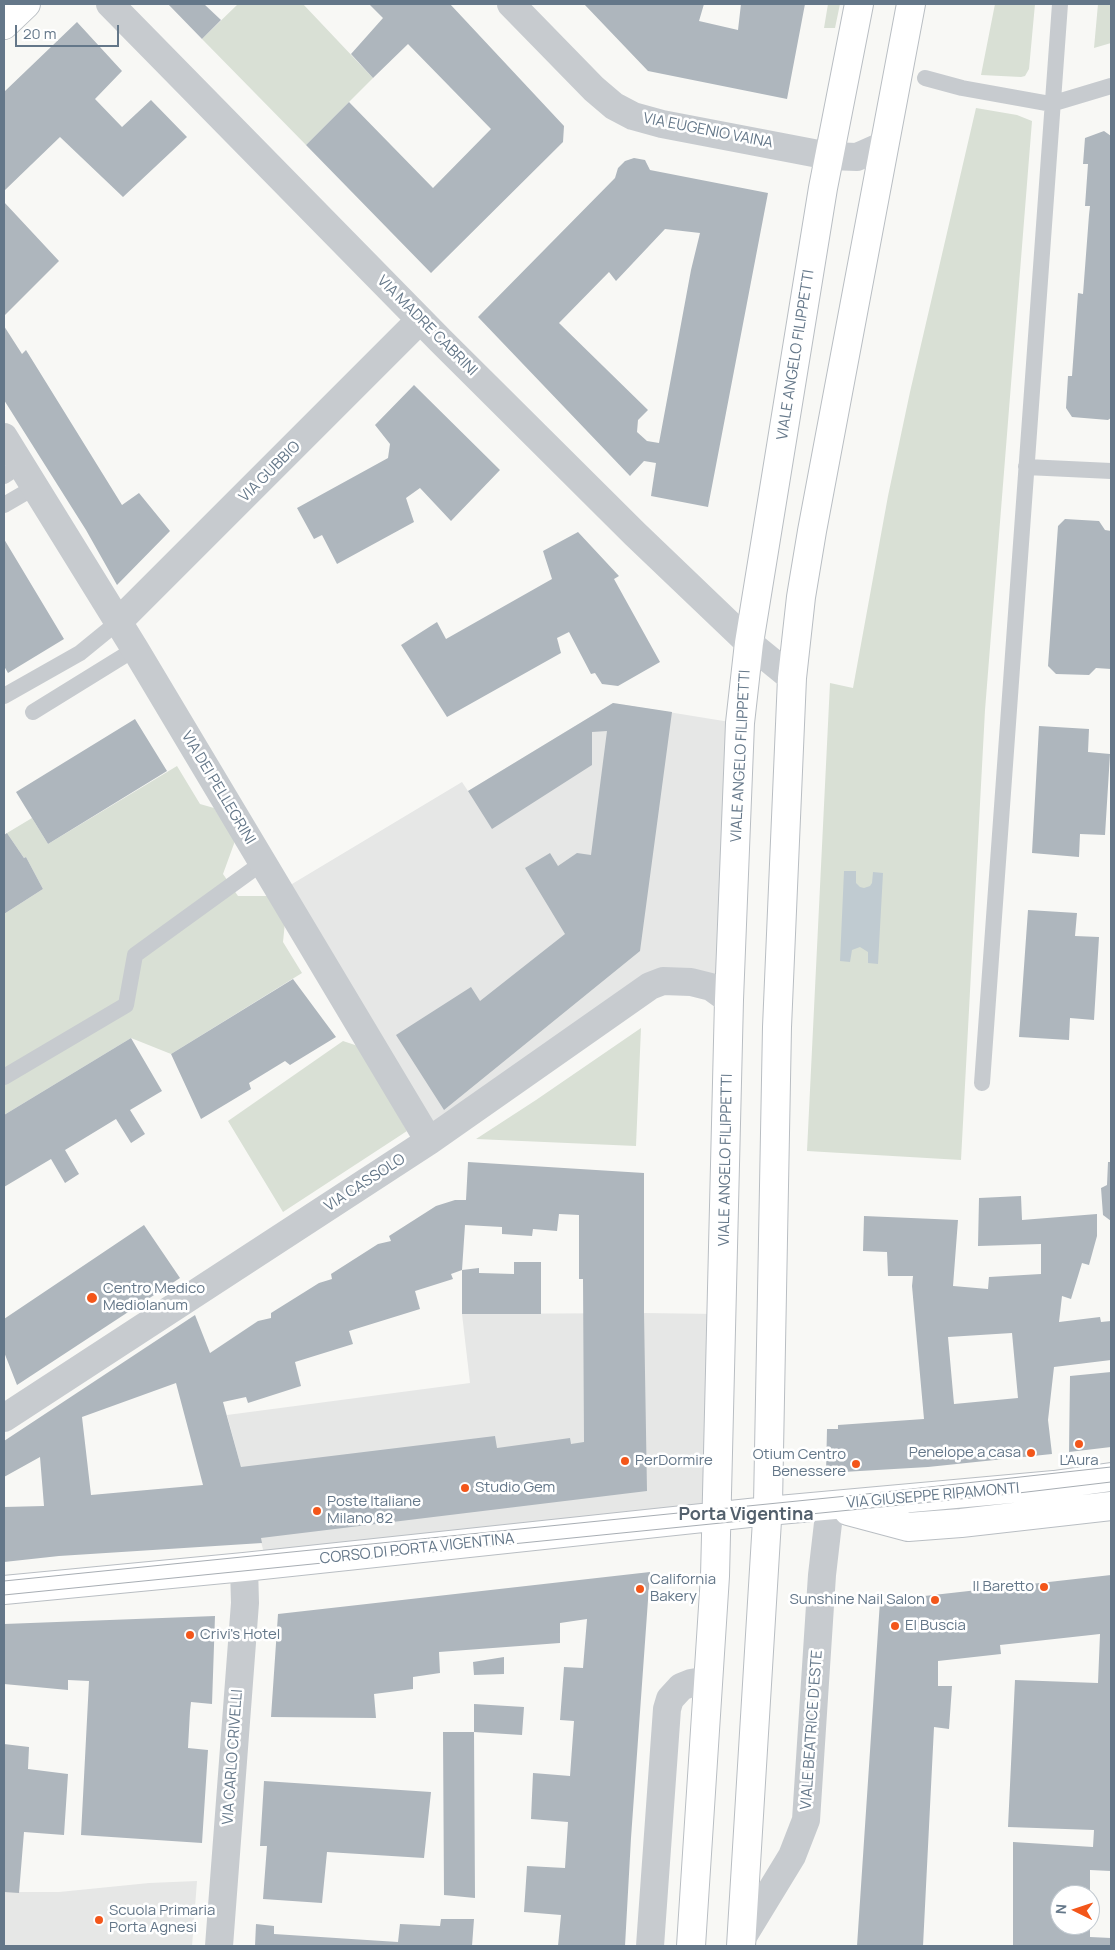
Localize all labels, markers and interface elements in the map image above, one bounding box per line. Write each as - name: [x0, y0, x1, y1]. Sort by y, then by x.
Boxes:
- scale bar: [18, 15, 121, 47]
- text: 20 m: [23, 23, 56, 44]
- street label: VIA EUGENIO VAINA: [642, 110, 774, 152]
- street label: VIALE ANGELO FILIPPETTI: [774, 268, 818, 442]
- street label: VIA MADRE CABRINI: [373, 272, 481, 380]
- street label: VIA GUBBIO: [236, 438, 304, 506]
- street label: VIALE ANGELO FILIPPETTI: [727, 669, 755, 843]
- street label: VIA DEI PELLEGRINI: [177, 728, 259, 848]
- street label: VIALE ANGELO FILIPPETTI: [715, 1074, 737, 1246]
- street label: VIA CASSOLO: [321, 1150, 409, 1216]
- place label: Centro Medico Mediolanum: [103, 1280, 205, 1315]
- marker: Centro Medico Mediolanum: [85, 1291, 99, 1305]
- marker: L'Aura: [1073, 1438, 1085, 1450]
- place label: Penelope a casa: [909, 1444, 1021, 1462]
- place label: Otium Centro Benessere: [753, 1446, 846, 1481]
- marker: Penelope a casa: [1025, 1447, 1037, 1459]
- place label: PerDormire: [635, 1452, 713, 1470]
- place label: L'Aura: [1059, 1452, 1099, 1470]
- marker: PerDormire: [619, 1455, 631, 1467]
- marker: Otium Centro Benessere: [850, 1458, 862, 1470]
- place label: Studio Gem: [475, 1479, 555, 1497]
- street label: VIA GIUSEPPE RIPAMONTI: [846, 1479, 1020, 1513]
- marker: Studio Gem: [459, 1482, 471, 1494]
- place label: Poste Italiane Milano 82: [327, 1493, 421, 1528]
- district label: Porta Vigentina: [678, 1504, 814, 1526]
- marker: Poste Italiane Milano 82: [311, 1505, 323, 1517]
- street label: CORSO DI PORTA VIGENTINA: [319, 1530, 515, 1568]
- place label: California Bakery: [650, 1571, 716, 1606]
- place label: Il Baretto: [972, 1578, 1034, 1596]
- marker: Il Baretto: [1038, 1581, 1050, 1593]
- marker: California Bakery: [634, 1583, 646, 1595]
- place label: Sunshine Nail Salon: [790, 1591, 925, 1609]
- marker: Sunshine Nail Salon: [929, 1594, 941, 1606]
- place label: El Buscia: [905, 1617, 966, 1635]
- marker: El Buscia: [889, 1620, 901, 1632]
- place label: Crivi's Hotel: [200, 1626, 280, 1644]
- marker: Crivi's Hotel: [184, 1629, 196, 1641]
- street label: VIALE BEATRICE D'ESTE: [797, 1650, 827, 1810]
- street label: VIA CARLO CRIVELLI: [219, 1689, 247, 1825]
- north arrow: [1050, 1885, 1100, 1935]
- place label: Scuola Primaria Porta Agnesi: [109, 1902, 215, 1937]
- text: N: [1051, 1903, 1070, 1915]
- marker: Scuola Primaria Porta Agnesi: [93, 1914, 105, 1926]

